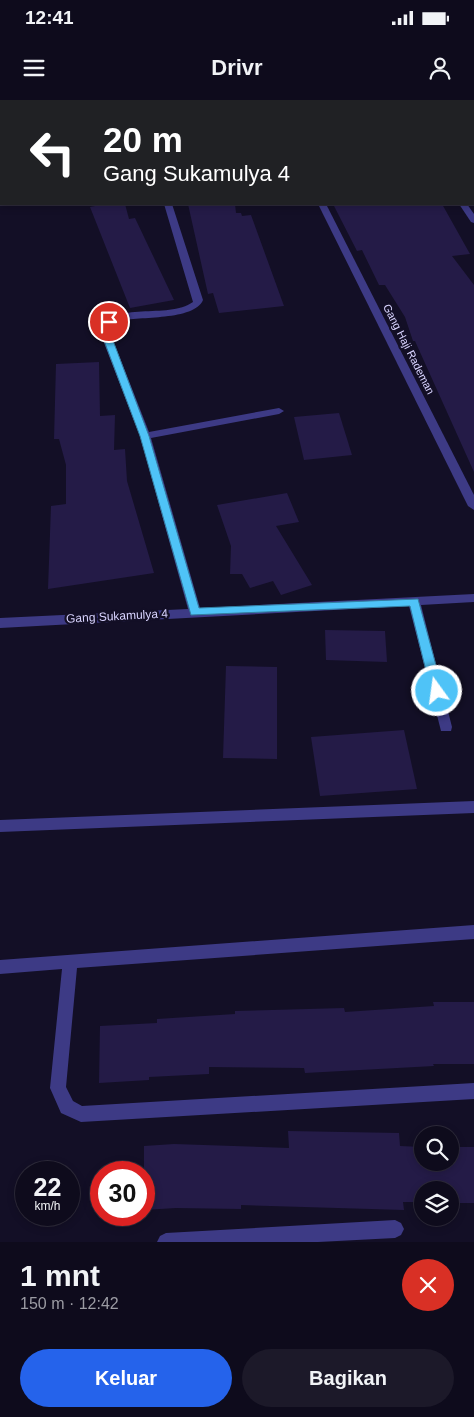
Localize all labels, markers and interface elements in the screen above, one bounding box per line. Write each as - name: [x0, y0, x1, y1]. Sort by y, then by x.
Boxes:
- text: 12:41: [25, 7, 74, 28]
- icon: menu: [20, 54, 48, 82]
- icon: person: [426, 54, 454, 82]
- text: Drivr: [211, 55, 263, 80]
- icon: left: [20, 120, 85, 185]
- text: 20 m: [103, 120, 183, 159]
- text: Gang Sukamulya 4: [103, 161, 290, 186]
- pin: [88, 301, 130, 343]
- street label: Gang Haji Rademan: [381, 302, 437, 396]
- icon: arrive: [95, 308, 123, 336]
- street label: Gang Sukamulya 4: [66, 606, 169, 626]
- position arrow: [410, 664, 462, 716]
- map controls: [414, 1126, 459, 1226]
- button: search: [414, 1126, 459, 1171]
- speed limit sign: 30: [90, 1161, 155, 1226]
- text: 22: [34, 1173, 61, 1201]
- button: layers: [414, 1181, 459, 1226]
- text: km/h: [34, 1199, 61, 1213]
- text: 1 mnt: [20, 1259, 100, 1292]
- button: close: [402, 1259, 454, 1311]
- text: 150 m · 12:42: [20, 1295, 119, 1312]
- button: Keluar: [20, 1349, 232, 1407]
- button: Bagikan: [242, 1349, 454, 1407]

